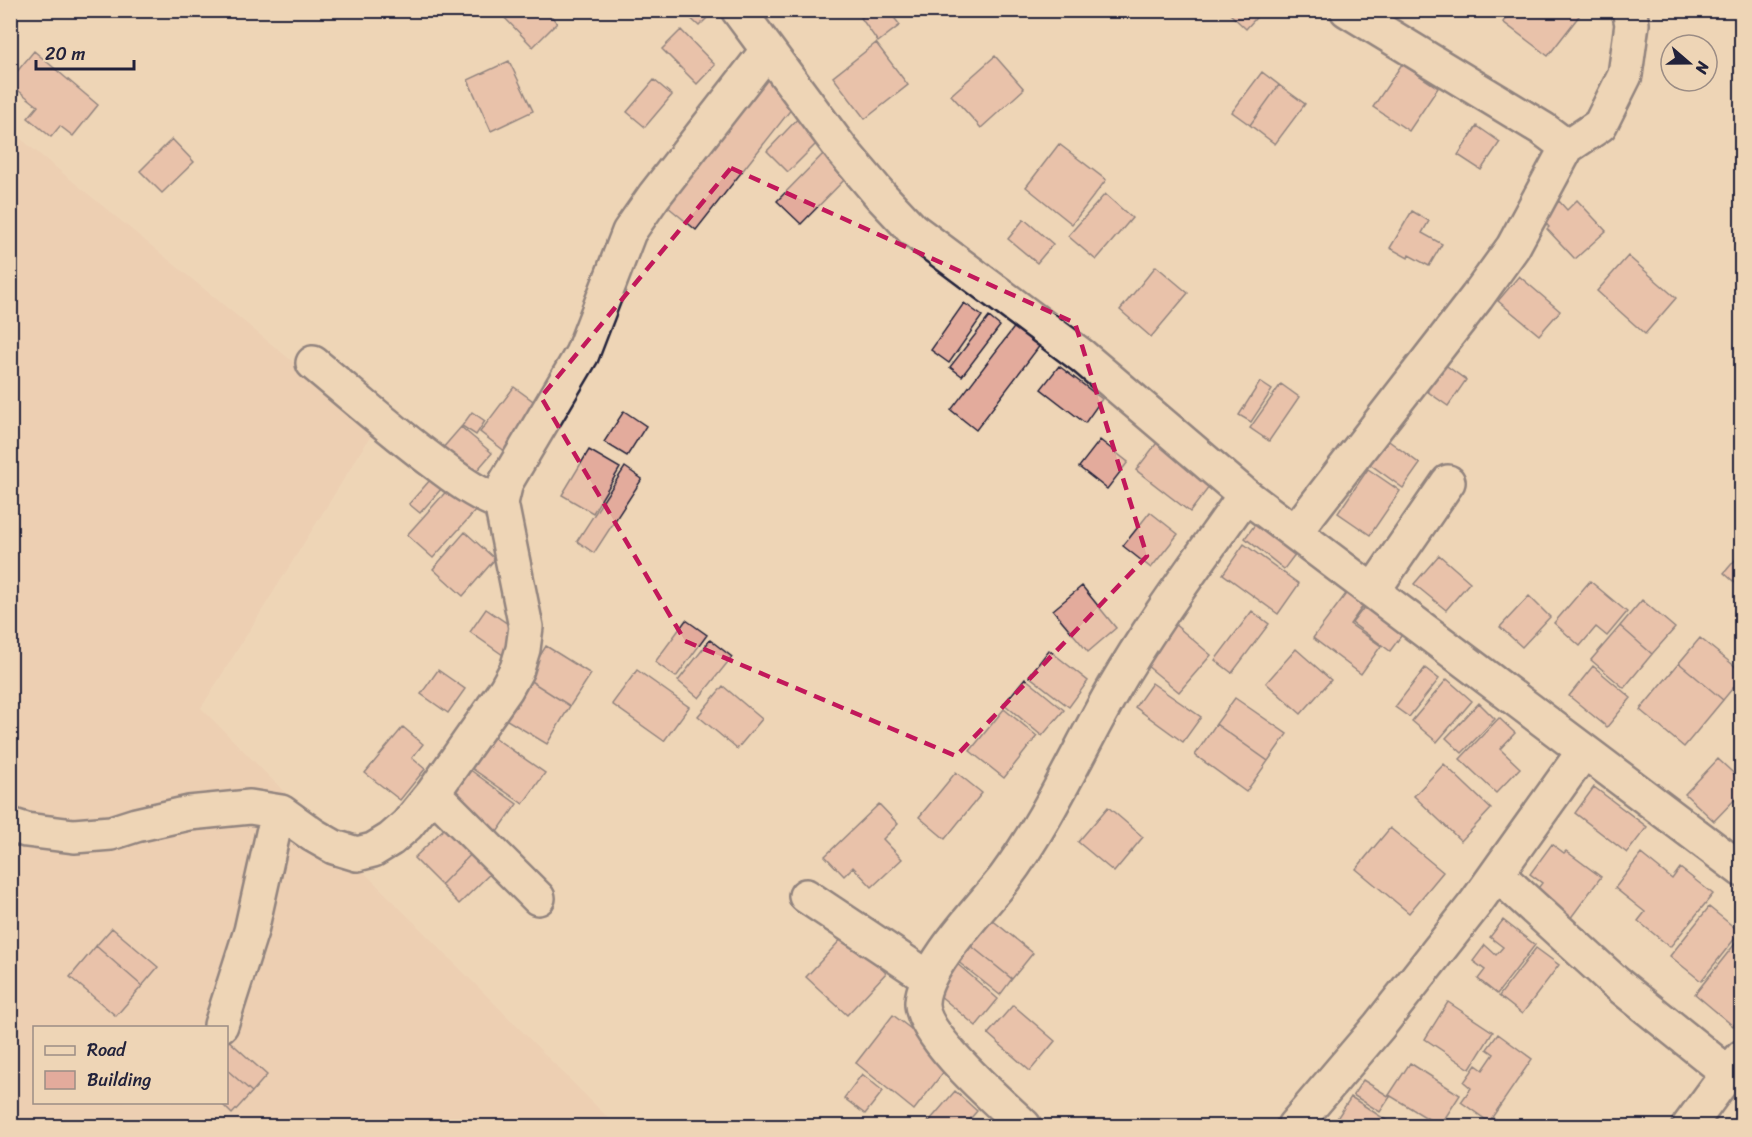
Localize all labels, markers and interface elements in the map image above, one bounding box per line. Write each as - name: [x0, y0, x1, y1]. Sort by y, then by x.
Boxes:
- scale bar: [36, 33, 134, 71]
- north arrow: [1659, 33, 1719, 93]
- text: 20 m: [45, 38, 85, 70]
- text: N: [1687, 57, 1718, 79]
- legend: [33, 1026, 228, 1104]
- text: Road: [87, 1034, 127, 1066]
- text: Building: [87, 1064, 151, 1096]

